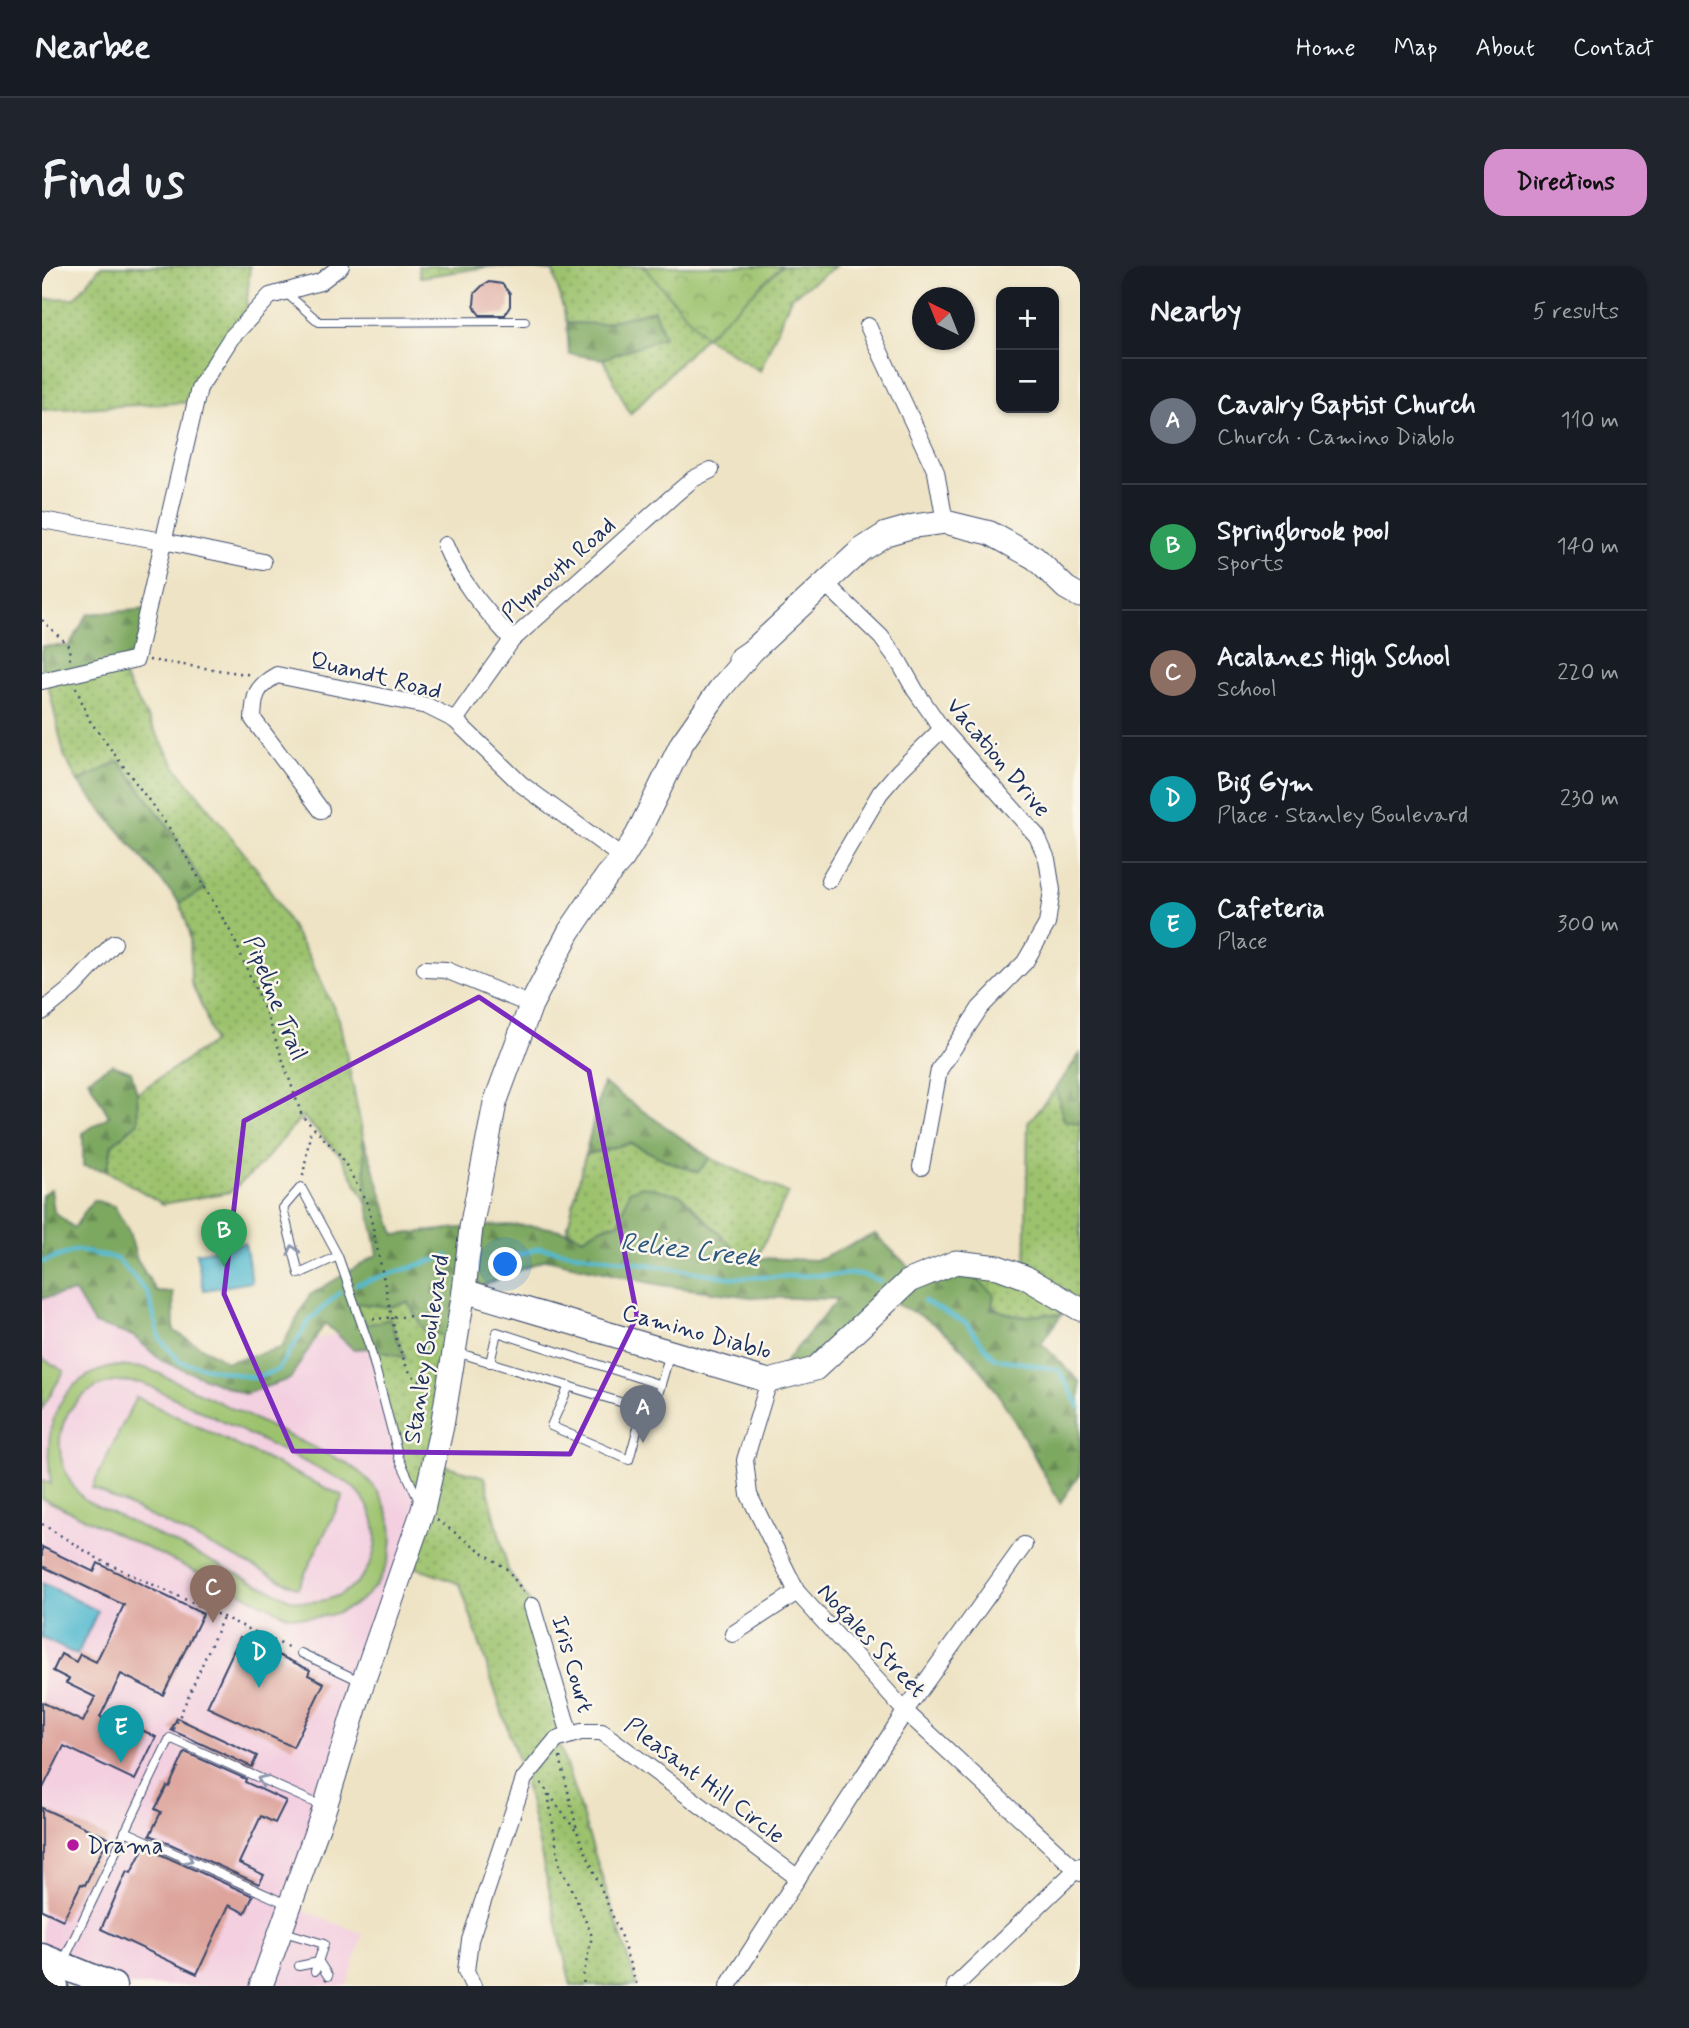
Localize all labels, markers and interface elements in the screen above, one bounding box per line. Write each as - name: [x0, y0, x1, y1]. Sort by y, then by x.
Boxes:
- text: Nearbee: [35, 26, 150, 70]
- text: Home: [1296, 33, 1356, 64]
- text: Map: [1394, 33, 1438, 64]
- text: About: [1476, 33, 1535, 64]
- text: Contact: [1573, 33, 1654, 64]
- button: Directions: [1484, 149, 1647, 216]
- text: Find us: [42, 150, 185, 215]
- north arrow: [912, 287, 975, 350]
- map controls: [996, 287, 1059, 413]
- button: +: [996, 287, 1059, 350]
- text: Nearby: [1150, 292, 1241, 331]
- text: 5 results: [1533, 297, 1619, 327]
- button: −: [996, 350, 1059, 413]
- text: Cavalry Baptist Church: [1217, 389, 1476, 423]
- text: A: [1165, 406, 1181, 436]
- text: 110 m: [1560, 406, 1619, 436]
- text: Church · Camino Diablo: [1217, 423, 1455, 453]
- street label: Plymouth Road: [495, 510, 623, 630]
- text: Springbrook pool: [1217, 515, 1389, 549]
- text: B: [1166, 532, 1180, 562]
- text: 140 m: [1556, 532, 1619, 562]
- text: Sports: [1217, 549, 1284, 579]
- text: Acalanes High School: [1217, 641, 1450, 675]
- street label: Quandt Road: [307, 645, 445, 708]
- text: C: [1165, 658, 1181, 688]
- text: 220 m: [1557, 658, 1619, 688]
- text: School: [1217, 675, 1277, 705]
- street label: Vacation Drive: [939, 691, 1057, 824]
- text: Big Gym: [1217, 767, 1314, 801]
- text: D: [1165, 784, 1181, 814]
- text: 230 m: [1560, 784, 1619, 814]
- text: Place · Stanley Boulevard: [1217, 801, 1468, 831]
- text: Cafeteria: [1217, 893, 1325, 927]
- text: E: [1166, 910, 1180, 940]
- text: 300 m: [1557, 910, 1619, 940]
- text: Place: [1217, 927, 1268, 957]
- street label: Pipeline Trail: [236, 932, 314, 1065]
- pin: B: [201, 1209, 247, 1267]
- water label: Reliez Creek: [619, 1226, 763, 1277]
- one-way arrow: [287, 1244, 301, 1256]
- your location: [488, 1247, 522, 1281]
- street label: Stanley Boulevard: [397, 1253, 458, 1446]
- street label: Camino Diablo: [618, 1298, 775, 1367]
- pin: A: [620, 1385, 666, 1443]
- pin: C: [190, 1565, 236, 1623]
- street label: Nogales Street: [808, 1577, 932, 1707]
- street label: Iris Court: [543, 1612, 600, 1717]
- pin: D: [236, 1630, 282, 1688]
- pin: E: [98, 1705, 144, 1763]
- street label: Pleasant Hill Circle: [618, 1711, 791, 1852]
- one-way arrow: [257, 1774, 269, 1788]
- place label: Drama: [87, 1831, 164, 1862]
- marker: Drama: [65, 1837, 81, 1853]
- one-way arrow: [181, 1851, 193, 1865]

